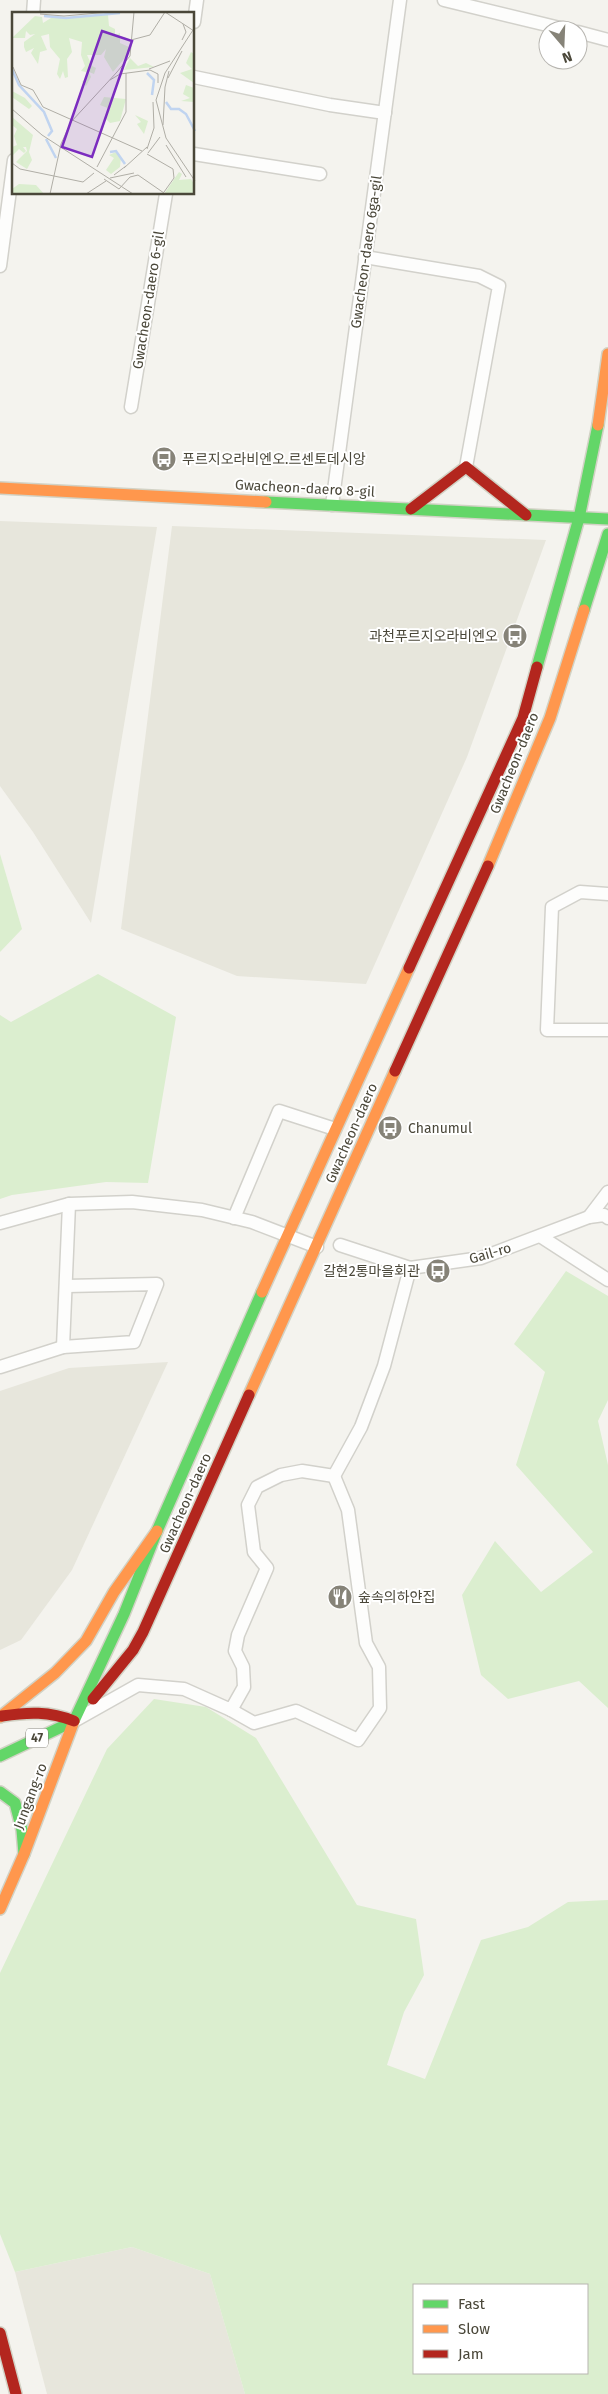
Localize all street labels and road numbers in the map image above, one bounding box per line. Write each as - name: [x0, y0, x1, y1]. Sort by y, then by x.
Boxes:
- street label: Gwacheon-daero 6ga-gil: [347, 174, 386, 330]
- street label: Gwacheon-daero 6-gil: [129, 230, 168, 370]
- street label: Gwacheon-daero 8-gil: [235, 476, 375, 501]
- street label: Gwacheon-daero: [486, 710, 543, 816]
- street label: Gwacheon-daero: [322, 1081, 381, 1186]
- street label: Gail-ro: [467, 1239, 513, 1268]
- street label: Gwacheon-daero: [156, 1451, 215, 1556]
- road number: 47: [26, 1729, 48, 1748]
- street label: Jungang-ro: [10, 1761, 51, 1832]

